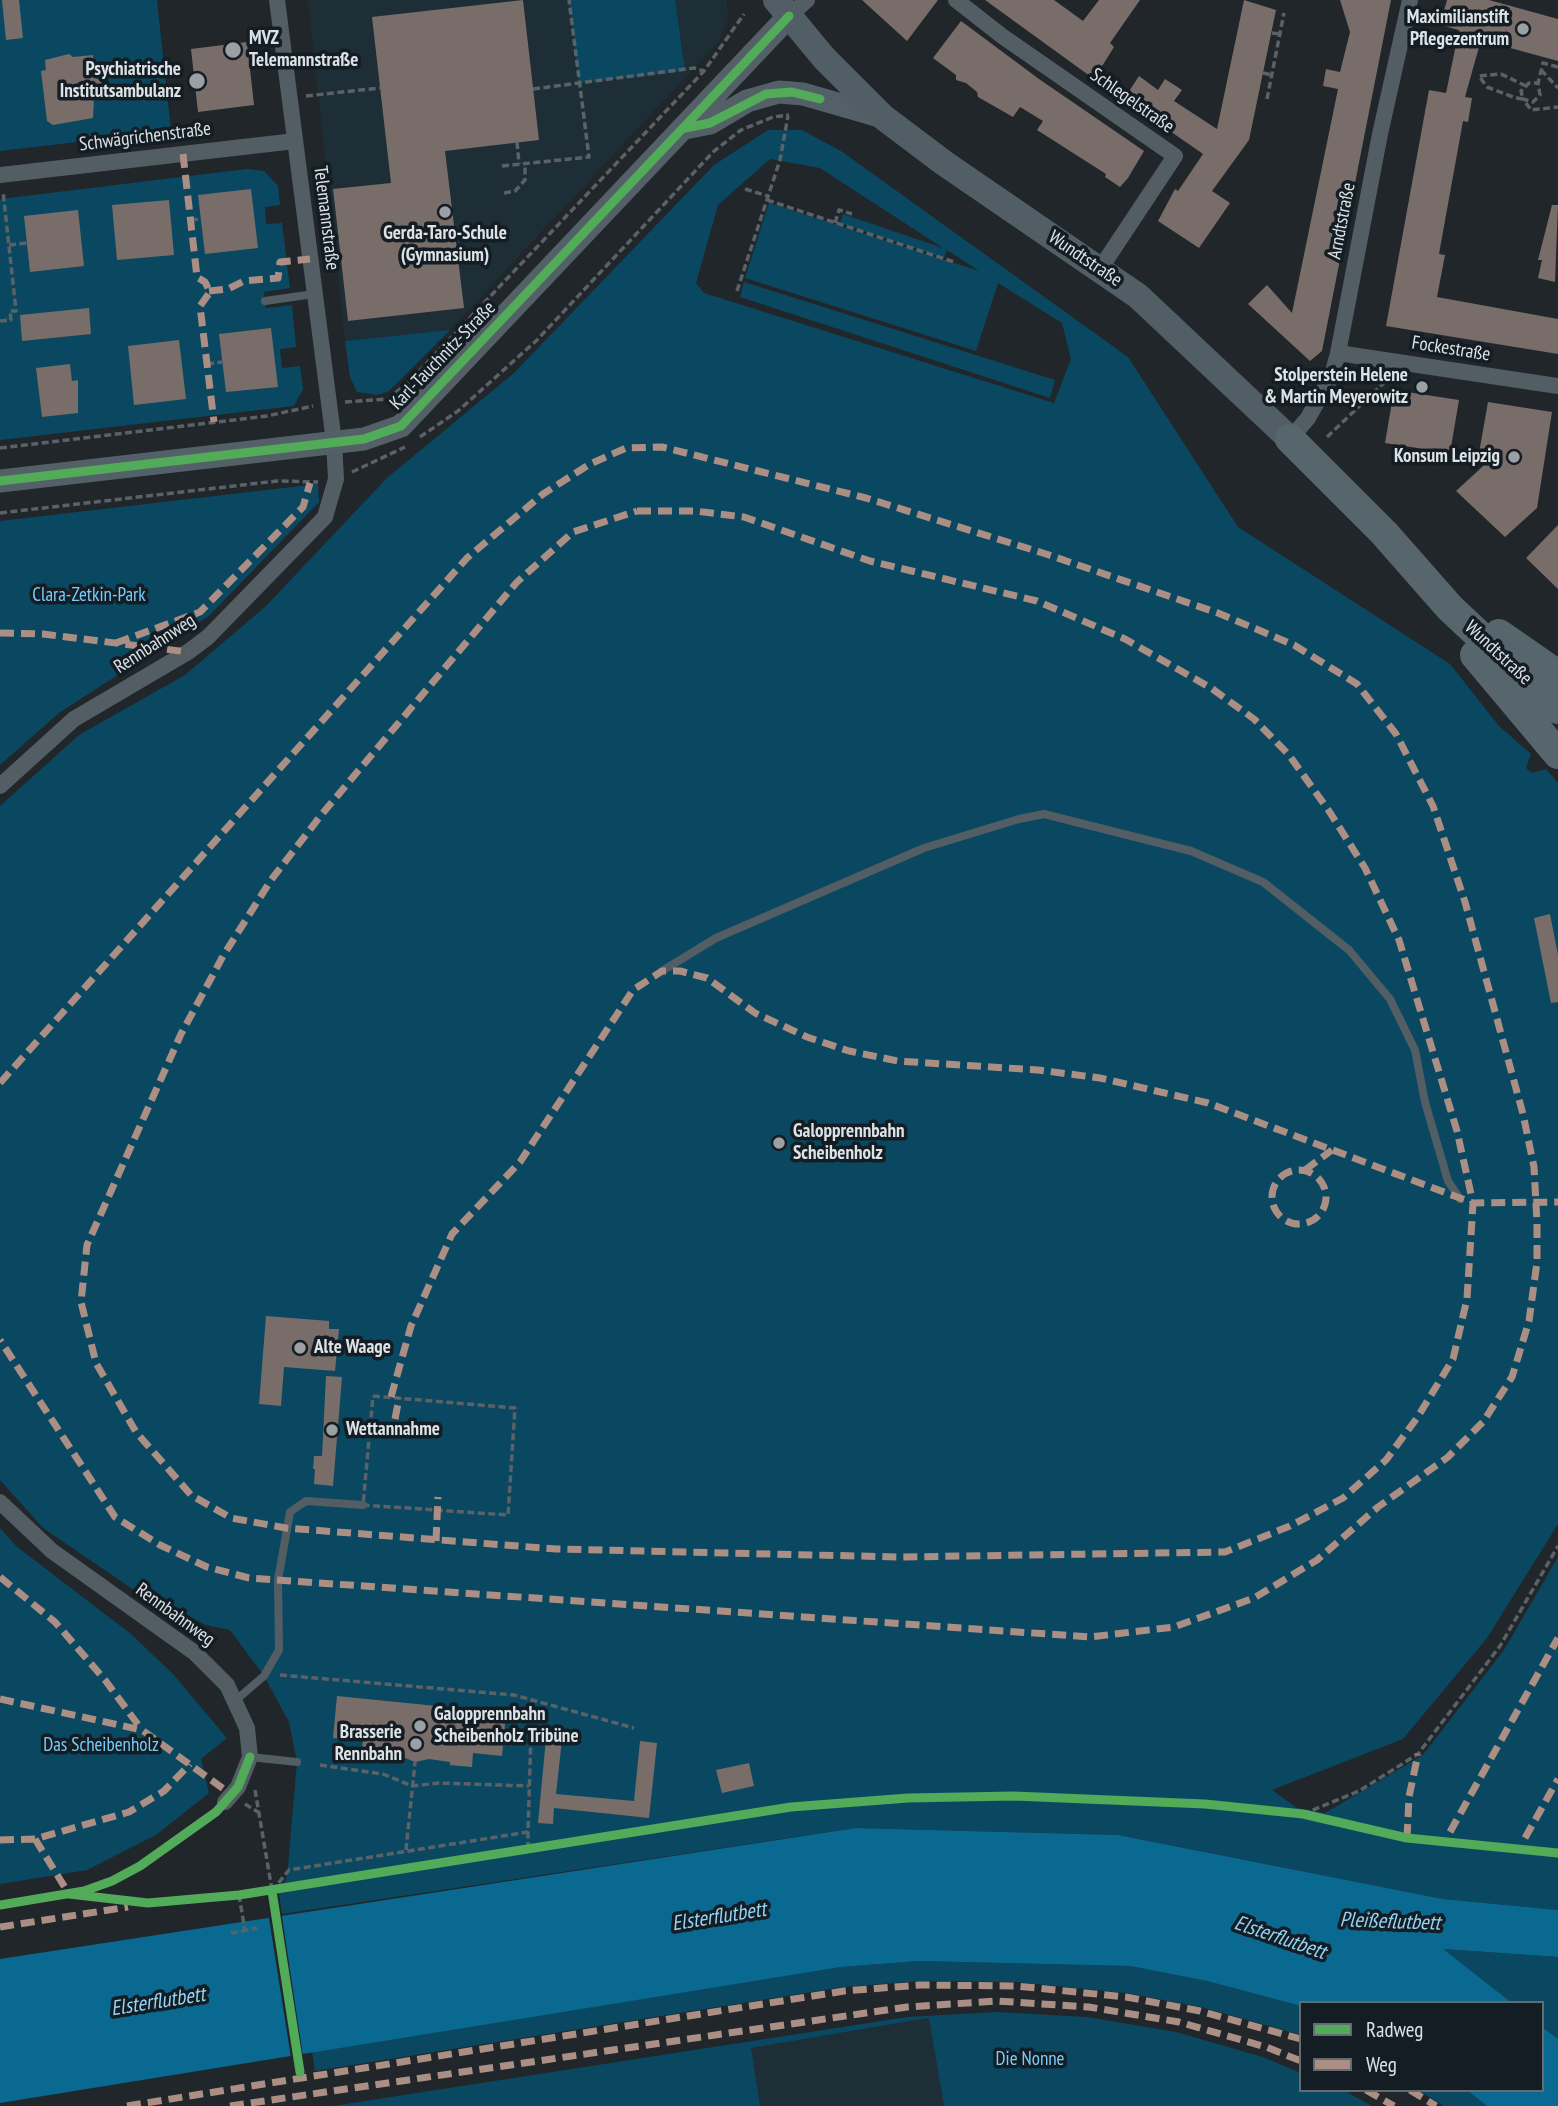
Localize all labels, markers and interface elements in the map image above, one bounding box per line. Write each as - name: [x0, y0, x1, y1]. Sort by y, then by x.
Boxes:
- place label: Maximilianstift Pflegezentrum: [1407, 7, 1509, 51]
- marker: Maximilianstift Pflegezentrum: [1515, 21, 1531, 37]
- place label: MVZ Telemannstraße: [249, 28, 358, 72]
- marker: MVZ Telemannstraße: [223, 40, 243, 60]
- place label: Psychiatrische Institutsambulanz: [60, 59, 181, 103]
- street label: Schlegelstraße: [1086, 64, 1178, 138]
- marker: Psychiatrische Institutsambulanz: [187, 71, 207, 91]
- street label: Schwägrichenstraße: [78, 118, 212, 156]
- street label: Telemannstraße: [308, 165, 344, 271]
- street label: Arndtstraße: [1323, 181, 1361, 261]
- marker: Gerda-Taro-Schule (Gymnasium): [437, 204, 453, 220]
- place label: Gerda-Taro-Schule (Gymnasium): [383, 223, 507, 267]
- street label: Wundtstraße: [1044, 226, 1126, 292]
- street label: Karl-Tauchnitz-Straße: [385, 297, 501, 415]
- street label: Fockestraße: [1410, 332, 1492, 366]
- place label: Stolperstein Helene & Martin Meyerowitz: [1264, 365, 1408, 409]
- marker: Stolperstein Helene & Martin Meyerowitz: [1414, 379, 1430, 395]
- place label: Konsum Leipzig: [1394, 446, 1500, 468]
- marker: Konsum Leipzig: [1506, 449, 1522, 465]
- park label: Clara-Zetkin-Park: [32, 585, 146, 607]
- street label: Rennbahnweg: [110, 609, 200, 679]
- street label: Wundtstraße: [1460, 616, 1536, 690]
- place label: Galopprennbahn Scheibenholz: [793, 1121, 905, 1165]
- marker: Galopprennbahn Scheibenholz: [771, 1135, 787, 1151]
- place label: Alte Waage: [314, 1337, 391, 1359]
- marker: Alte Waage: [292, 1340, 308, 1356]
- place label: Wettannahme: [346, 1419, 440, 1441]
- marker: Wettannahme: [324, 1422, 340, 1438]
- street label: Rennbahnweg: [131, 1579, 219, 1651]
- place label: Galopprennbahn Scheibenholz Tribüne: [434, 1704, 579, 1748]
- marker: Galopprennbahn Scheibenholz Tribüne: [412, 1718, 428, 1734]
- place label: Brasserie Rennbahn: [335, 1722, 402, 1766]
- park label: Das Scheibenholz: [43, 1735, 159, 1757]
- marker: Brasserie Rennbahn: [408, 1736, 424, 1752]
- water label: Elsterflutbett: [670, 1897, 768, 1937]
- water label: Pleißeflutbett: [1339, 1908, 1441, 1936]
- water label: Elsterflutbett: [1231, 1911, 1329, 1965]
- water label: Elsterflutbett: [109, 1982, 207, 2022]
- legend: [1299, 2001, 1544, 2092]
- text: Radweg: [1366, 2016, 1423, 2043]
- park label: Die Nonne: [996, 2049, 1064, 2071]
- text: Weg: [1366, 2051, 1397, 2078]

